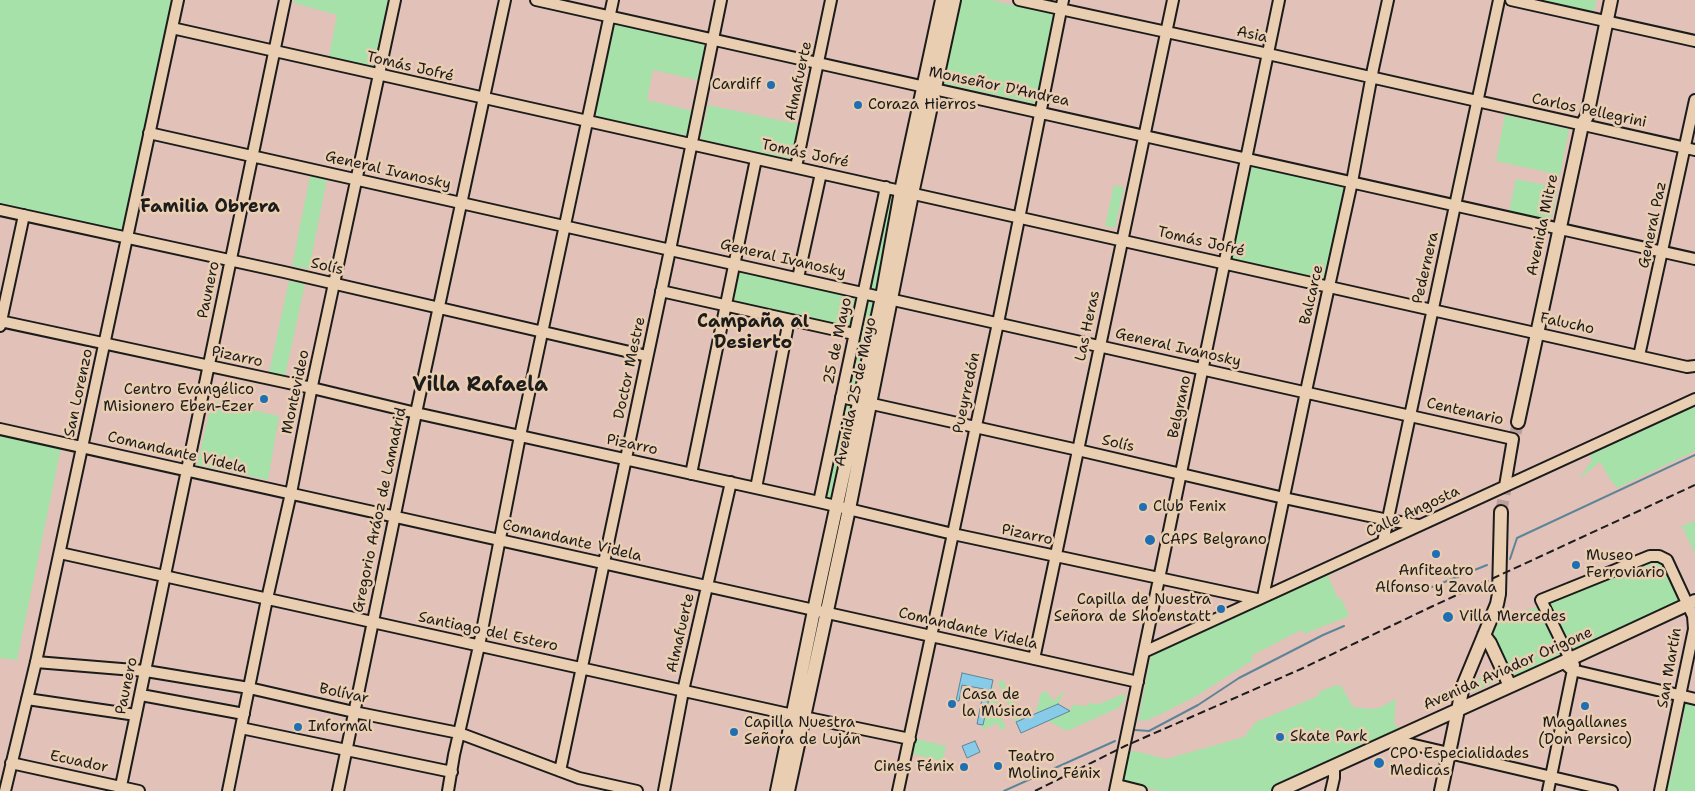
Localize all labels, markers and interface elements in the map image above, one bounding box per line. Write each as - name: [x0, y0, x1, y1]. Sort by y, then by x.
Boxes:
- street label: Asia: [1235, 23, 1269, 47]
- street label: Almafuerte: [782, 40, 816, 122]
- street label: Tomás Jofré: [365, 48, 455, 86]
- street label: Monseñor D'Andrea: [927, 63, 1071, 111]
- place label: Cardiff: [712, 76, 761, 94]
- marker: Cardiff: [765, 79, 777, 91]
- street label: Carlos Pellegrini: [1530, 90, 1648, 132]
- place label: Coraza Hierros: [868, 96, 976, 114]
- marker: Coraza Hierros: [852, 99, 864, 111]
- street label: Tomás Jofré: [760, 136, 850, 172]
- street label: General Ivanosky: [323, 148, 453, 194]
- street label: Avenida Mitre: [1523, 173, 1563, 277]
- street label: General Paz: [1635, 180, 1671, 270]
- district label: Familia Obrera: [140, 196, 280, 218]
- street label: Tomás Jofré: [1156, 223, 1246, 261]
- street label: Pedernera: [1409, 230, 1443, 306]
- street label: General Ivanosky: [718, 236, 848, 282]
- street label: Solís: [309, 255, 345, 279]
- street label: Paunero: [194, 260, 224, 320]
- street label: Balcarce: [1296, 263, 1328, 327]
- street label: Las Heras: [1072, 289, 1104, 363]
- street label: 25 de Mayo: [820, 296, 856, 386]
- street label: Falucho: [1538, 309, 1596, 339]
- district label: Campaña al Desierto: [697, 311, 809, 354]
- street label: Doctor Mestre: [610, 315, 650, 421]
- street label: Avenida 25 de Mayo: [831, 316, 881, 468]
- street label: General Ivanosky: [1113, 325, 1243, 371]
- street label: Pizarro: [210, 343, 264, 371]
- street label: San Lorenzo: [61, 347, 97, 439]
- street label: Montevideo: [278, 348, 314, 436]
- street label: Pueyrredón: [950, 351, 984, 435]
- district label: Villa Rafaela: [412, 374, 548, 398]
- street label: Belgrano: [1165, 374, 1195, 440]
- place label: Centro Evangélico Misionero Eben-Ezer: [103, 381, 254, 416]
- marker: Centro Evangélico Misionero Eben-Ezer: [258, 393, 270, 405]
- street label: Centenario: [1425, 394, 1505, 430]
- street label: Gregorio Aráoz de Lamadrid: [349, 406, 411, 614]
- street label: Comandante Videla: [105, 428, 249, 478]
- street label: Pizarro: [605, 431, 659, 459]
- street label: Solís: [1100, 432, 1136, 456]
- street label: Calle Angosta: [1363, 482, 1463, 542]
- place label: Club Fenix: [1153, 498, 1226, 516]
- marker: Club Fenix: [1137, 501, 1149, 513]
- street label: Comandante Videla: [500, 516, 644, 566]
- street label: Pizarro: [1000, 521, 1054, 549]
- place label: CAPS Belgrano: [1161, 531, 1267, 549]
- marker: CAPS Belgrano: [1143, 533, 1157, 547]
- place label: Museo Ferroviario: [1586, 547, 1665, 582]
- marker: Anfiteatro Alfonso y Zavala: [1430, 548, 1442, 560]
- marker: Museo Ferroviario: [1570, 559, 1582, 571]
- place label: Anfiteatro Alfonso y Zavala: [1375, 562, 1497, 597]
- place label: Capilla de Nuestra Señora de Shoenstatt: [1054, 591, 1211, 626]
- street label: Almafuerte: [663, 592, 699, 674]
- marker: Capilla de Nuestra Señora de Shoenstatt: [1215, 603, 1227, 615]
- street label: Comandante Videla: [896, 604, 1040, 654]
- street label: Santiago del Estero: [416, 608, 560, 656]
- place label: Villa Mercedes: [1459, 608, 1566, 626]
- marker: Villa Mercedes: [1441, 610, 1455, 624]
- street label: Avenida Aviador Origone: [1421, 624, 1595, 714]
- street label: San Martín: [1654, 626, 1686, 710]
- street label: Paunero: [112, 656, 142, 716]
- street label: Bolívar: [318, 680, 370, 708]
- place label: Casa de la Música: [962, 686, 1031, 721]
- marker: Casa de la Música: [946, 698, 958, 710]
- marker: Magallanes (Don Persico): [1579, 700, 1591, 712]
- place label: Capilla Nuestra Señora de Luján: [744, 714, 861, 749]
- place label: Magallanes (Don Persico): [1538, 714, 1632, 749]
- place label: Informal: [308, 718, 372, 736]
- marker: Informal: [292, 721, 304, 733]
- marker: Capilla Nuestra Señora de Luján: [728, 726, 740, 738]
- place label: Skate Park: [1290, 728, 1368, 746]
- marker: Skate Park: [1274, 731, 1286, 743]
- place label: CPO Especialidades Medicas: [1390, 745, 1529, 780]
- street label: Ecuador: [48, 747, 110, 777]
- place label: Teatro Molino Fénix: [1008, 748, 1100, 783]
- marker: CPO Especialidades Medicas: [1372, 756, 1386, 770]
- place label: Cines Fénix: [874, 758, 954, 776]
- marker: Teatro Molino Fénix: [992, 760, 1004, 772]
- marker: Cines Fénix: [958, 761, 970, 773]

